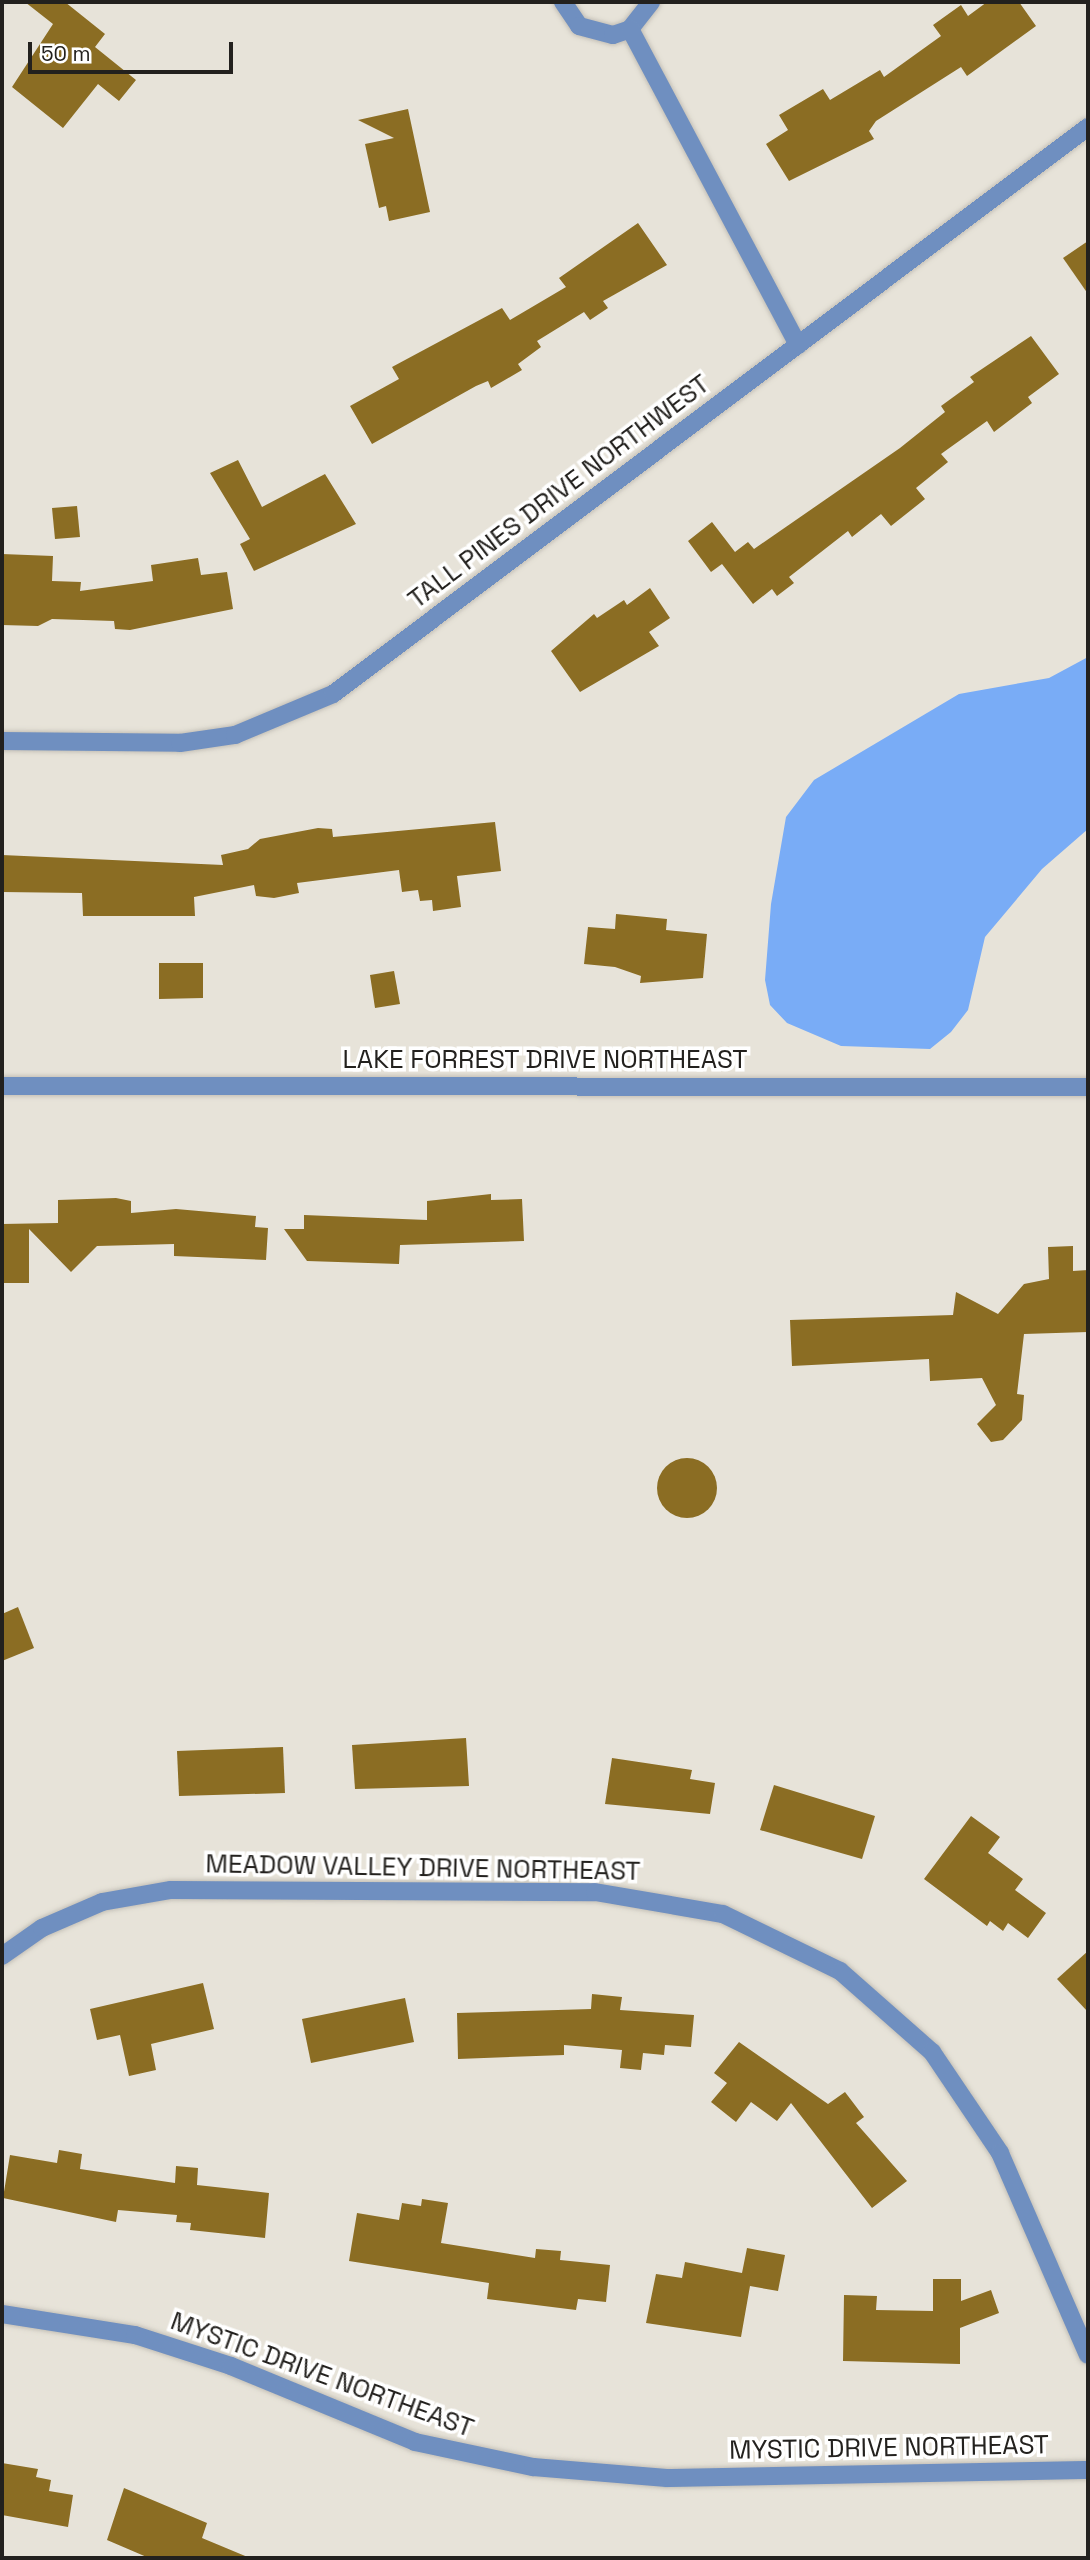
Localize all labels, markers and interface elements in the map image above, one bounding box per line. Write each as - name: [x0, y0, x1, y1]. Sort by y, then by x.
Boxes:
- scale bar: [32, 28, 236, 72]
- text: 50 m: [41, 40, 91, 67]
- street label: TALL PINES DRIVE NORTHWEST: [402, 368, 716, 616]
- street label: LAKE FORREST DRIVE NORTHEAST: [342, 1044, 748, 1076]
- street label: MEADOW VALLEY DRIVE NORTHEAST: [205, 1849, 641, 1887]
- street label: MYSTIC DRIVE NORTHEAST: [166, 2306, 478, 2444]
- street label: MYSTIC DRIVE NORTHEAST: [729, 2430, 1049, 2466]

